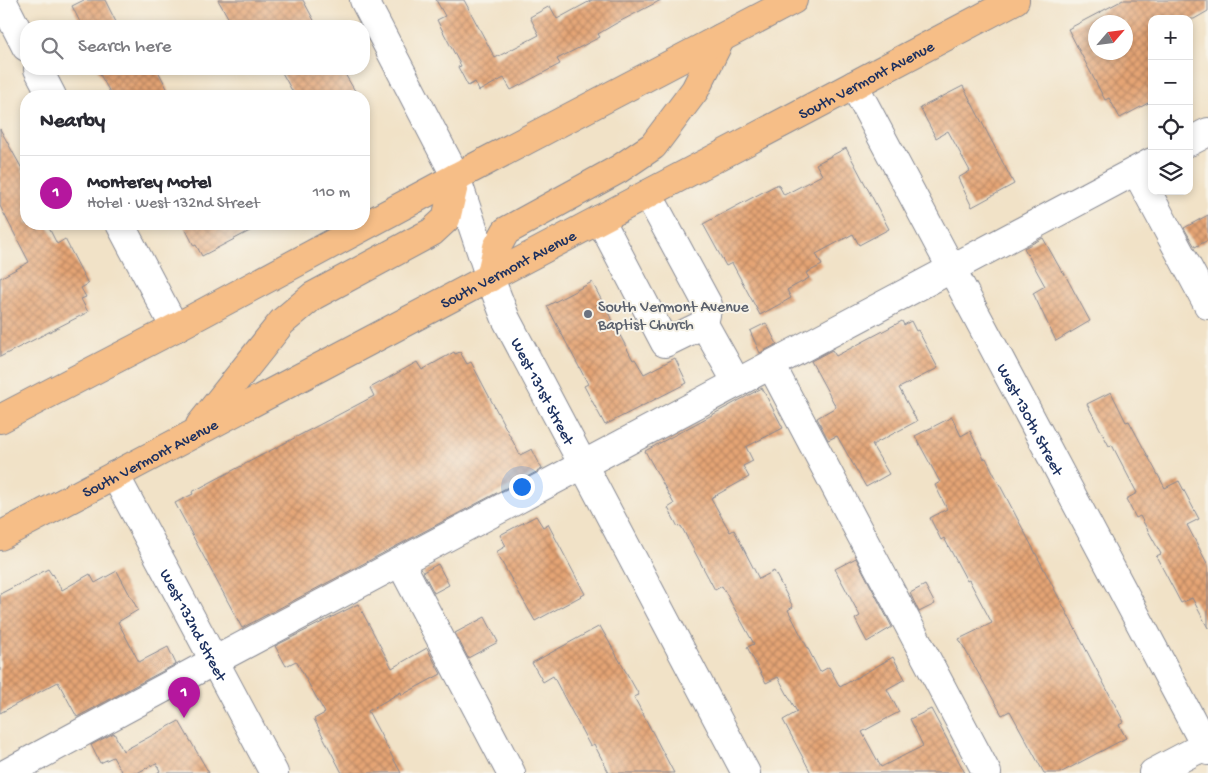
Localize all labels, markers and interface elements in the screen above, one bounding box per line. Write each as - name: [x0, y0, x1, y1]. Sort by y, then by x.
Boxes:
- north arrow: [1088, 15, 1133, 60]
- map controls: [1148, 15, 1193, 195]
- button: +: [1148, 15, 1193, 60]
- search box: [20, 20, 370, 75]
- icon: search: [38, 34, 66, 62]
- text: Search here: [78, 36, 172, 59]
- street label: South Vermont Avenue: [796, 38, 939, 126]
- button: −: [1148, 60, 1193, 105]
- button: locate: [1148, 105, 1193, 150]
- text: Nearby: [40, 110, 105, 135]
- button: layers: [1148, 150, 1193, 195]
- text: Monterey Motel: [87, 172, 212, 195]
- text: 1: [53, 184, 59, 203]
- text: 110 m: [313, 184, 350, 203]
- text: Hotel · West 132nd Street: [87, 195, 259, 214]
- street label: South Vermont Avenue: [438, 227, 581, 315]
- place label: South Vermont Avenue Baptist Church: [597, 299, 749, 336]
- marker: South Vermont Avenue Baptist Church: [582, 308, 594, 320]
- street label: West 131st Street: [505, 335, 577, 450]
- street label: West 130th Street: [991, 361, 1066, 481]
- street label: South Vermont Avenue: [80, 416, 223, 504]
- your location: [509, 474, 535, 500]
- street label: West 132nd Street: [154, 566, 230, 686]
- pin: 1: [168, 677, 200, 718]

